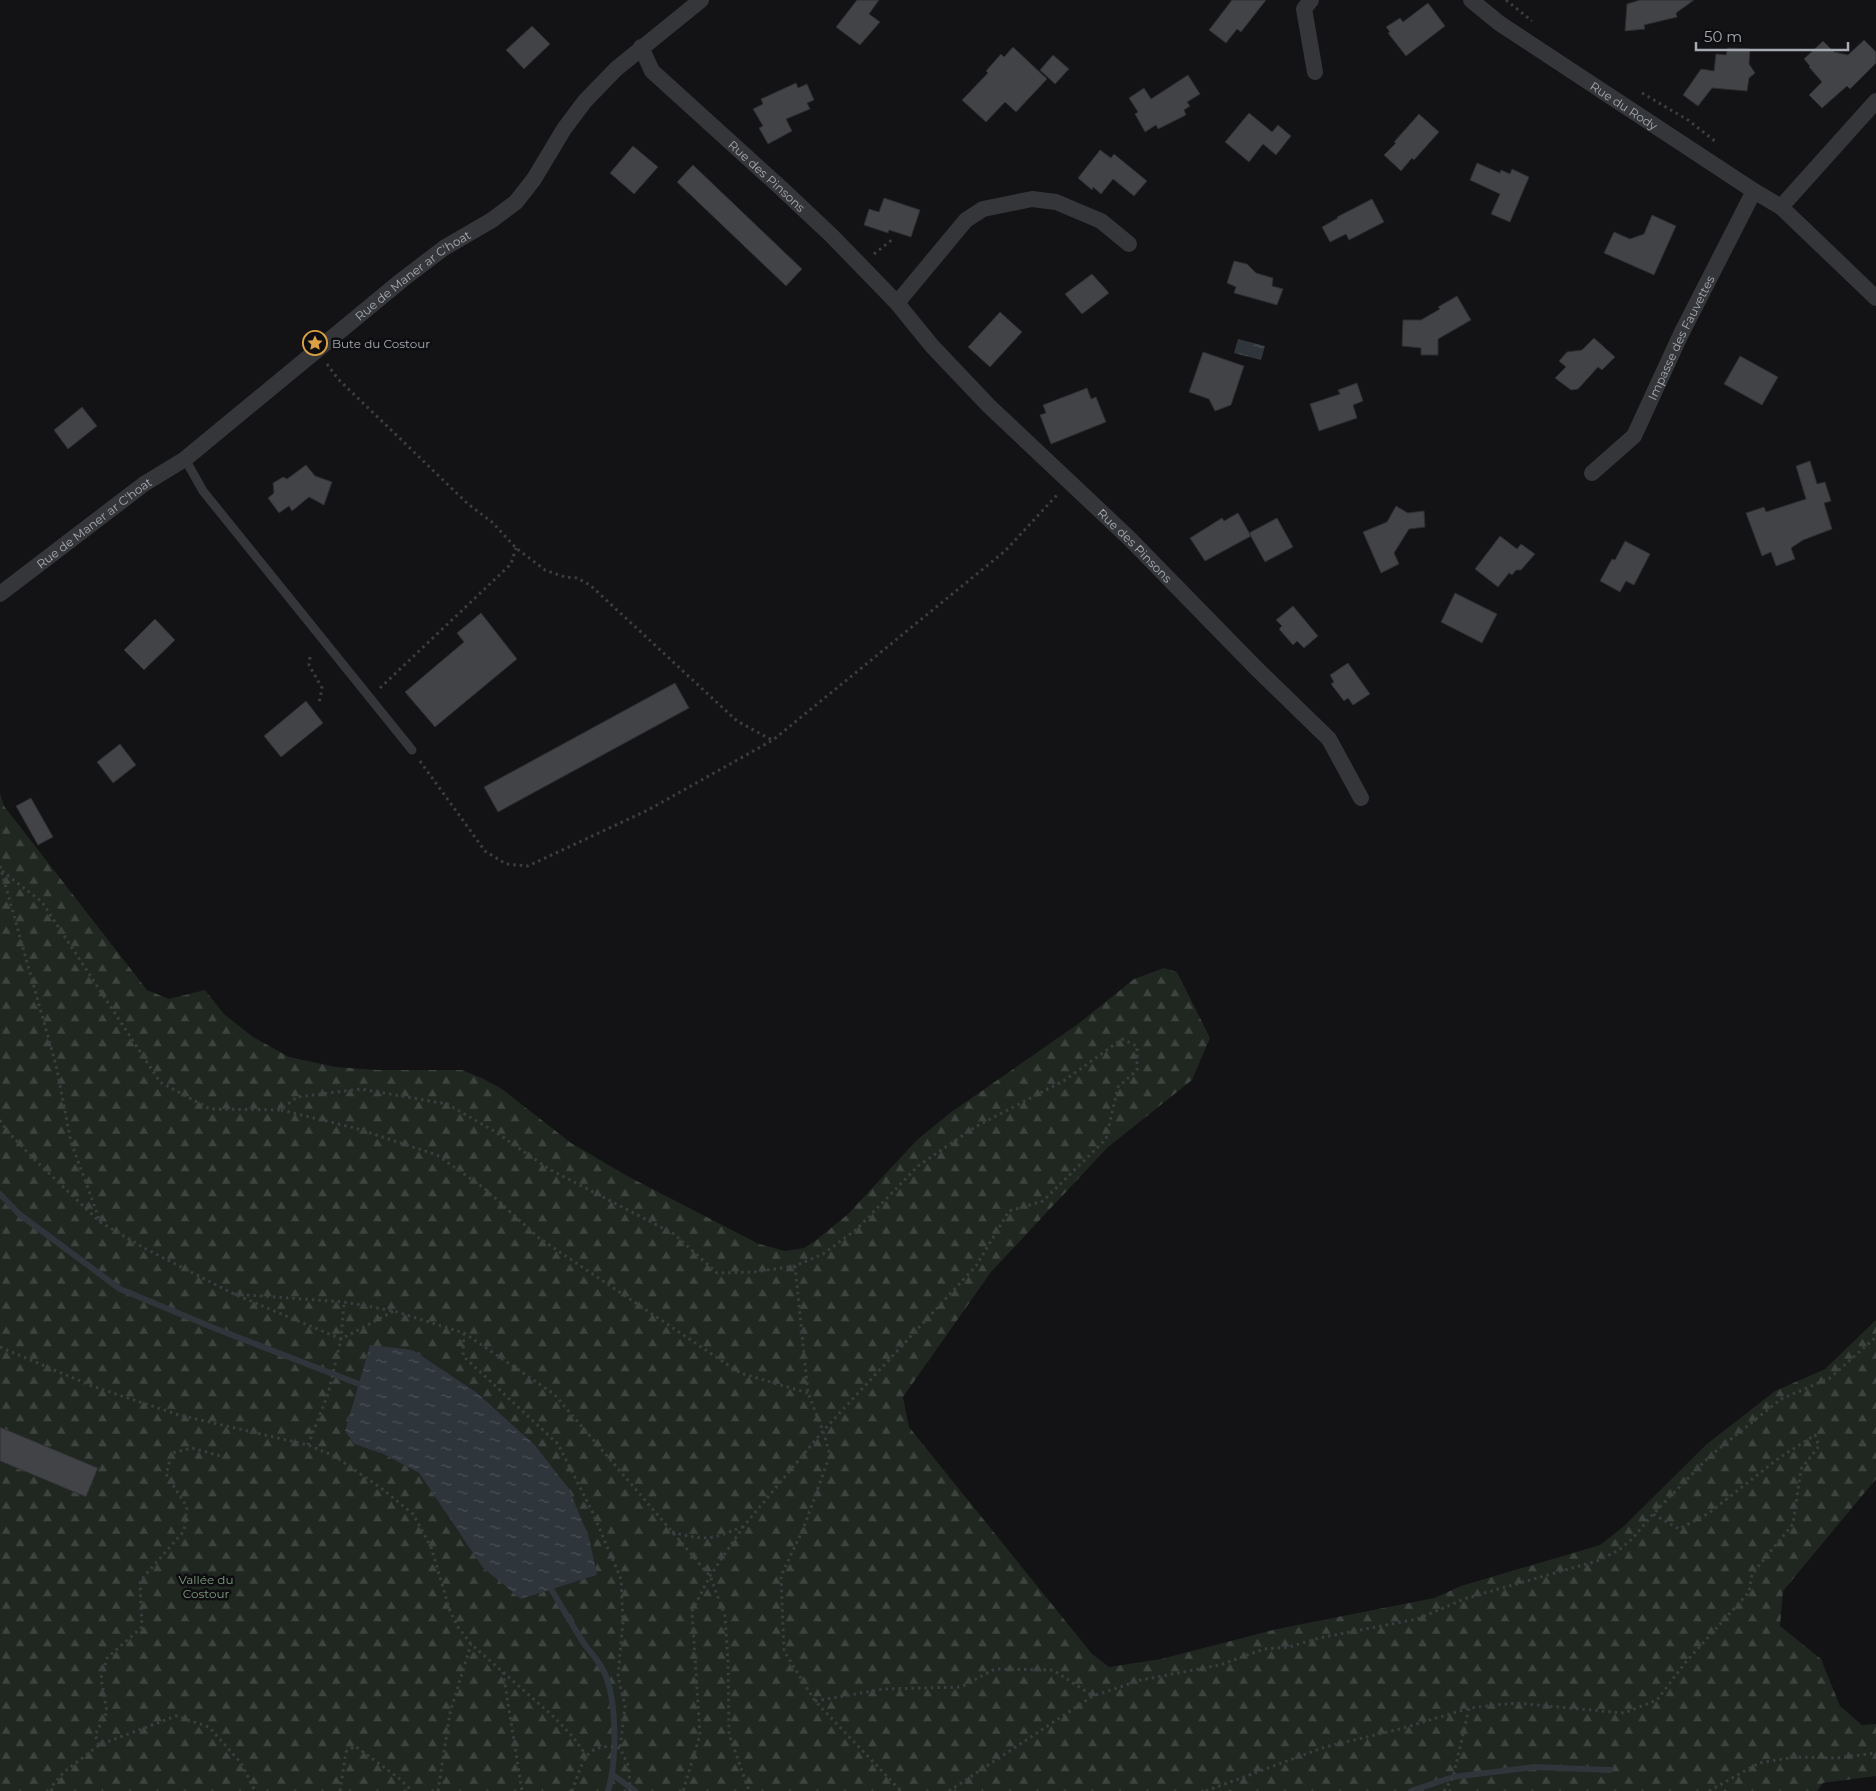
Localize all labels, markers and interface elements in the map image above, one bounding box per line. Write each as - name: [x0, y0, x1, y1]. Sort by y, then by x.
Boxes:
- scale bar: [1696, 20, 1848, 52]
- text: 50 m: [1704, 27, 1742, 46]
- street label: Rue du Rody: [1588, 78, 1661, 133]
- street label: Rue des Pinsons: [726, 137, 809, 215]
- street label: Rue de Maner ar C'hoat: [352, 227, 473, 323]
- street label: Impasse des Fauvettes: [1644, 273, 1717, 402]
- place icon: Bute du Costour: [302, 330, 328, 356]
- place label: Bute du Costour: [332, 336, 430, 351]
- street label: Rue de Maner ar C'hoat: [33, 474, 154, 571]
- street label: Rue des Pinsons: [1095, 505, 1176, 585]
- park label: Vallée du Costour: [178, 1572, 234, 1601]

